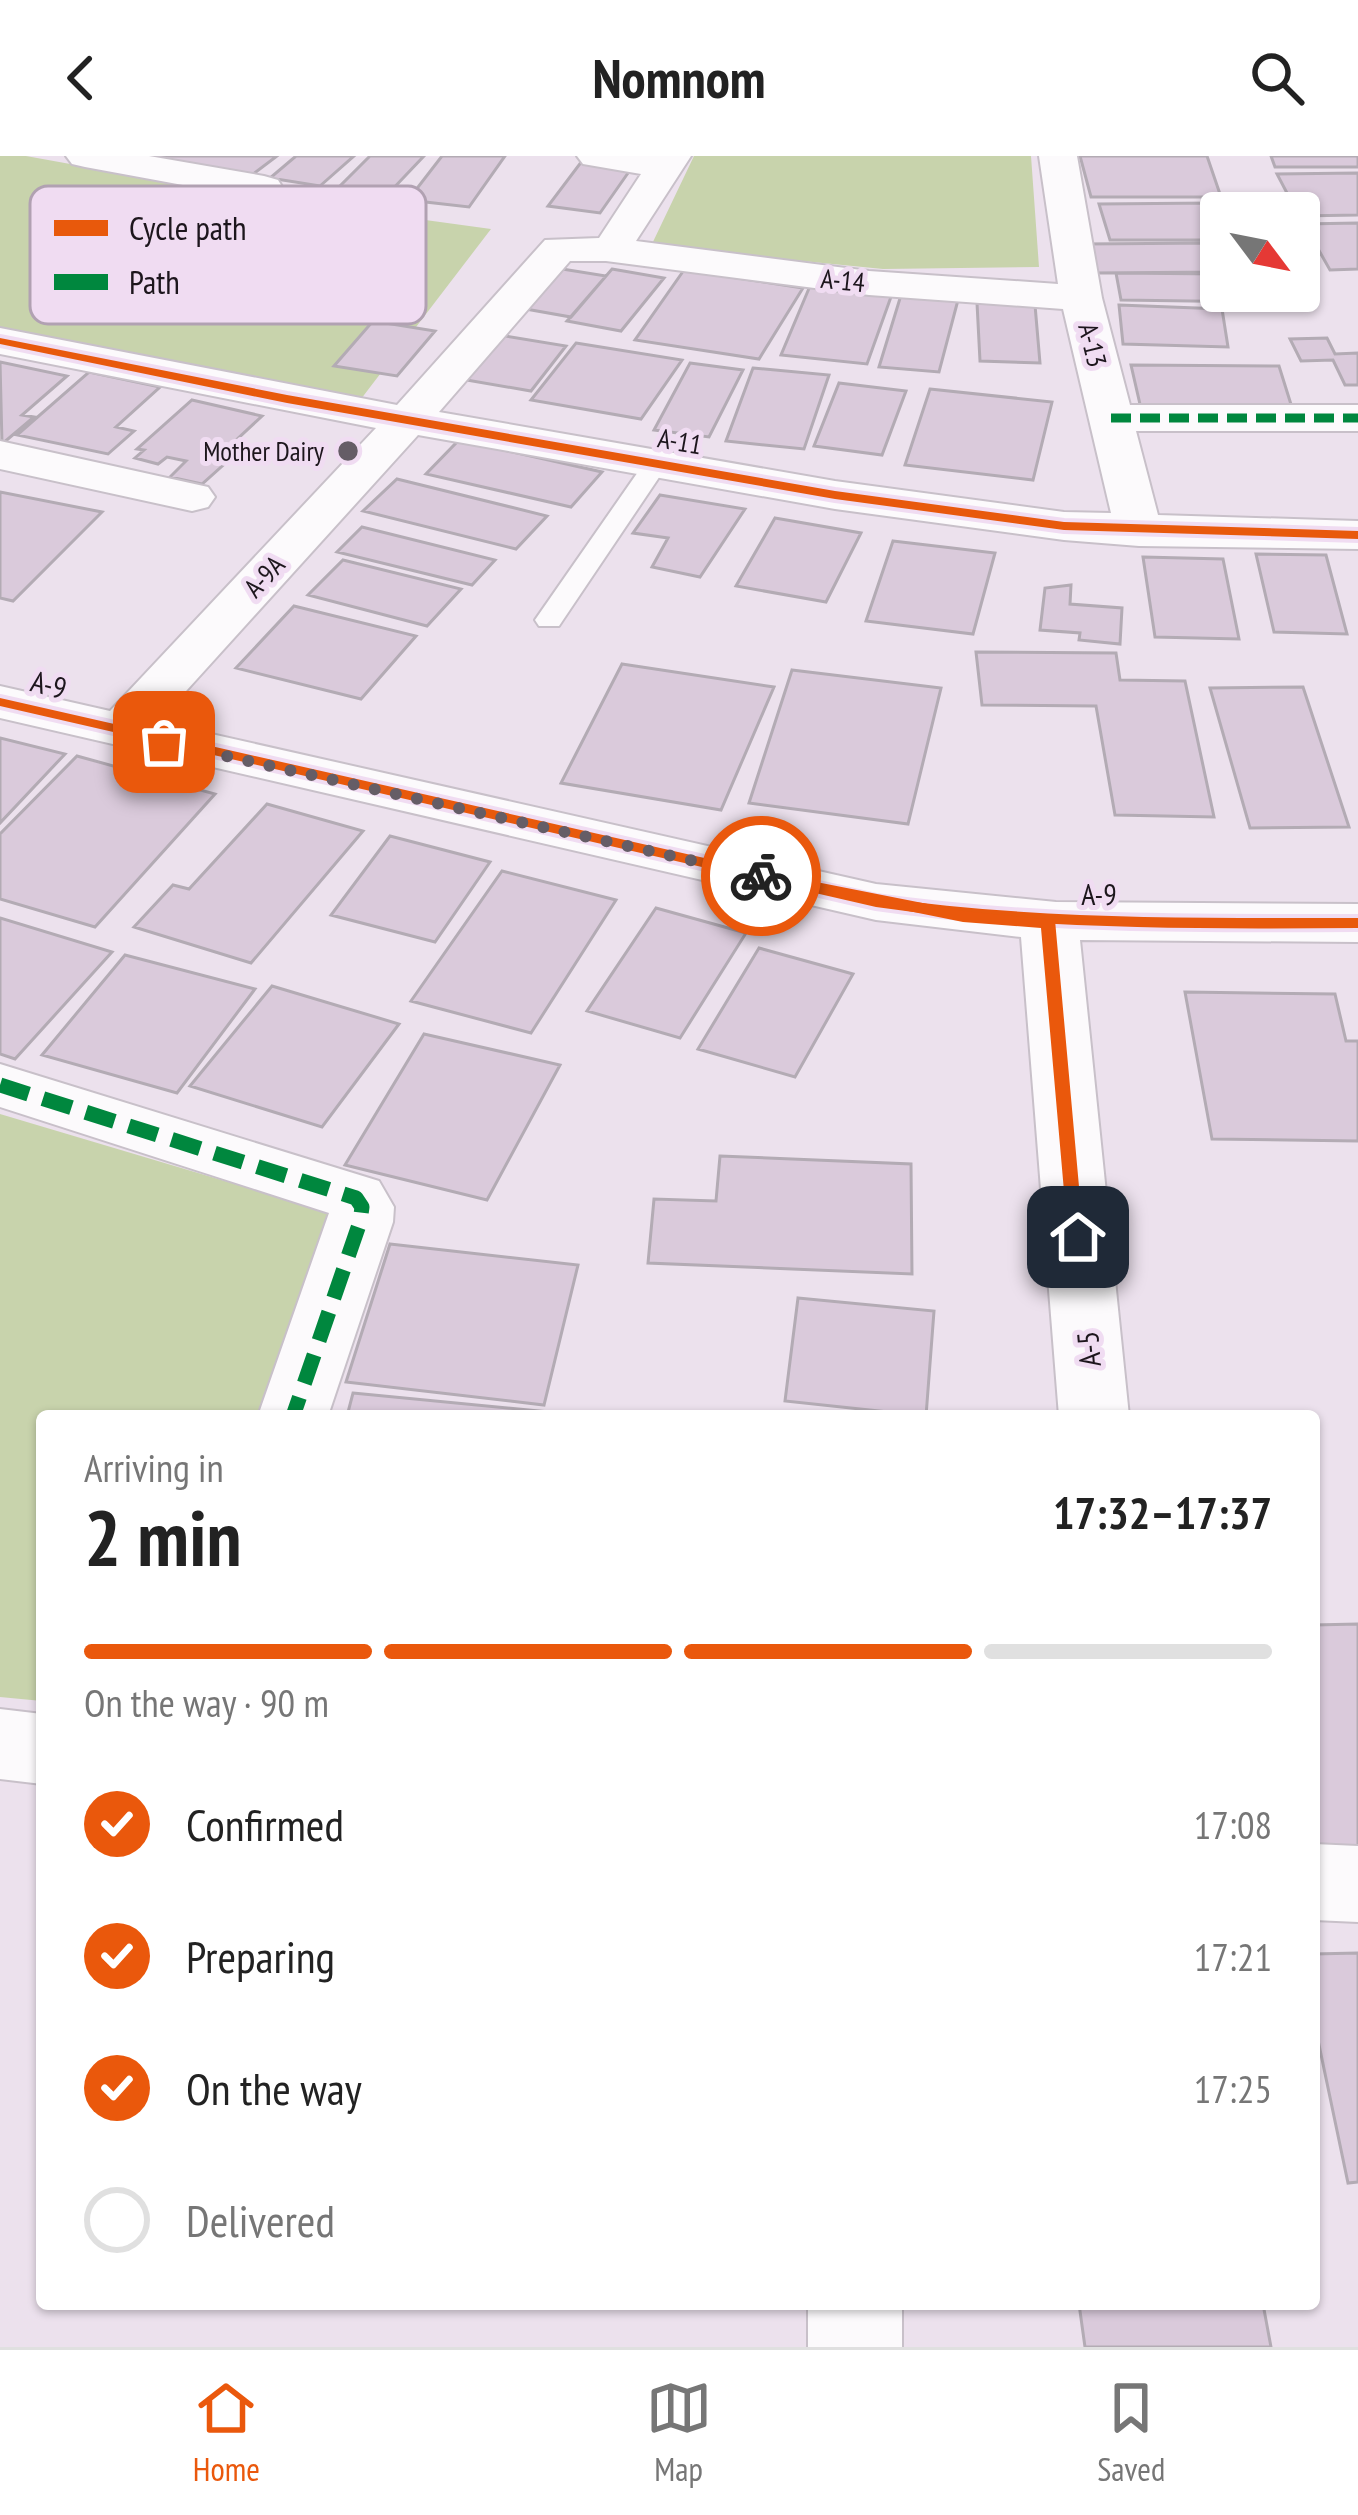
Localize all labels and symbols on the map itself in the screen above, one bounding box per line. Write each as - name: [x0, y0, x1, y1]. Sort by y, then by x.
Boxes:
- legend: [30, 186, 426, 324]
- north arrow: [1200, 192, 1320, 312]
- text: Cycle path: [129, 206, 247, 249]
- text: Path: [129, 260, 180, 303]
- street label: A-14: [819, 261, 867, 299]
- street label: A-13: [1071, 320, 1115, 370]
- street label: A-11: [655, 420, 705, 462]
- place label: Mother Dairy: [203, 434, 325, 468]
- marker: Mother Dairy: [335, 438, 361, 464]
- street label: A-9A: [236, 548, 292, 604]
- street label: A-9: [27, 661, 71, 707]
- pin: [113, 691, 215, 793]
- courier: [701, 816, 821, 936]
- street label: A-9: [1081, 874, 1117, 913]
- pin: [1027, 1186, 1129, 1288]
- street label: A-5: [1067, 1330, 1109, 1368]

